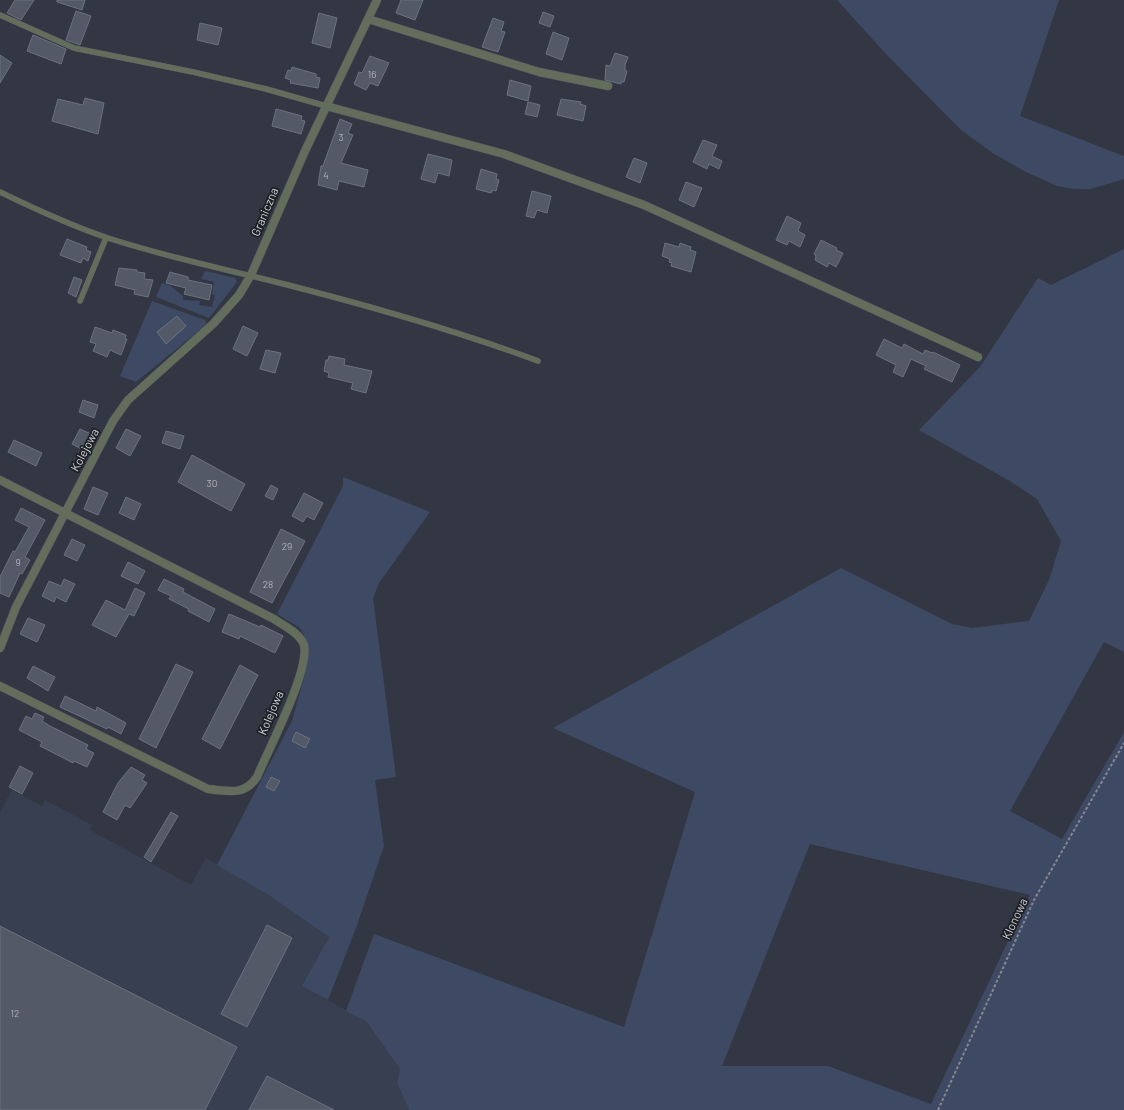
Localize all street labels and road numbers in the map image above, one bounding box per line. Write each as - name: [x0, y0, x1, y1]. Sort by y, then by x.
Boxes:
- street label: Graniczna: [248, 185, 281, 238]
- street label: Kolejowa: [67, 426, 101, 473]
- street label: Kolejowa: [255, 688, 286, 737]
- street label: Klonowa: [998, 896, 1030, 941]

